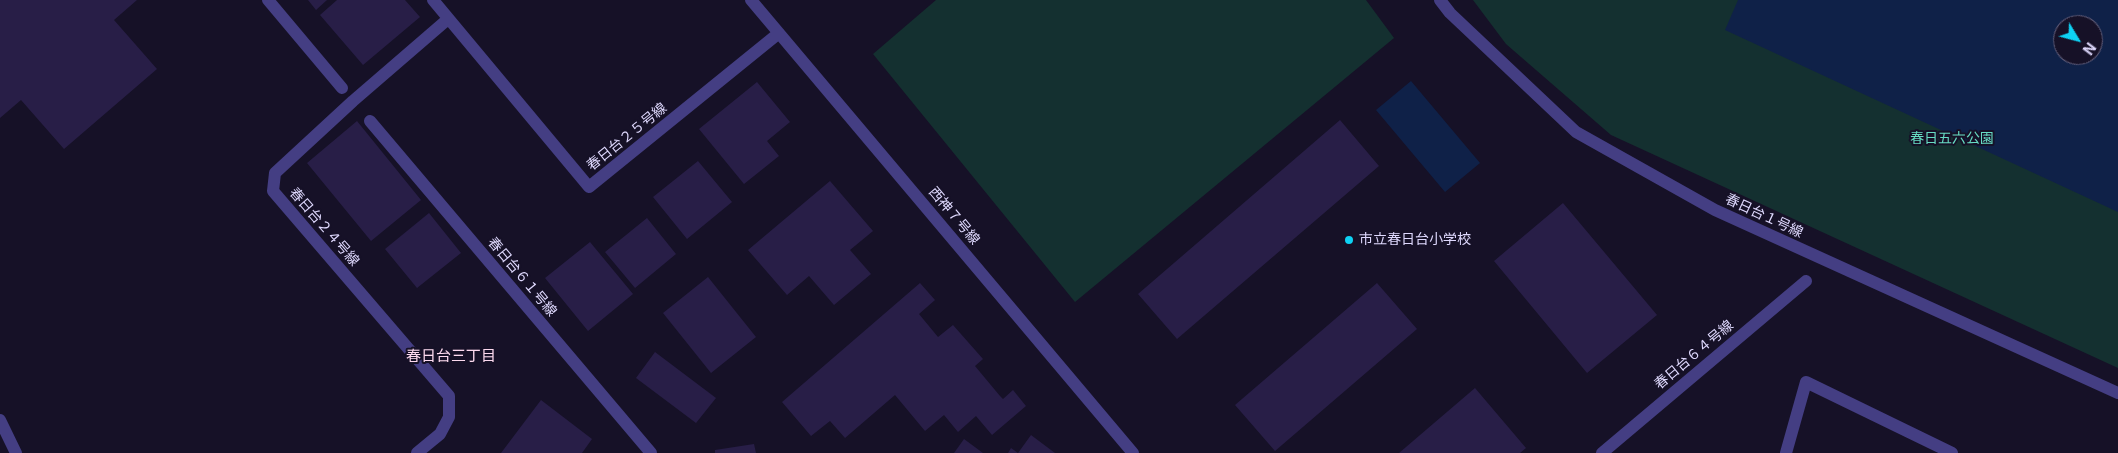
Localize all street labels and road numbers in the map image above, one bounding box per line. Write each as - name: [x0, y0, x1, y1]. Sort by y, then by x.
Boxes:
- street label: 春日台２５号線: [584, 100, 670, 174]
- street label: 西神７号線: [925, 184, 983, 248]
- street label: 春日台２４号線: [286, 185, 362, 269]
- street label: 春日台１号線: [1722, 191, 1806, 241]
- street label: 春日台６１号線: [484, 234, 560, 320]
- street label: 春日台６４号線: [1651, 317, 1737, 393]

